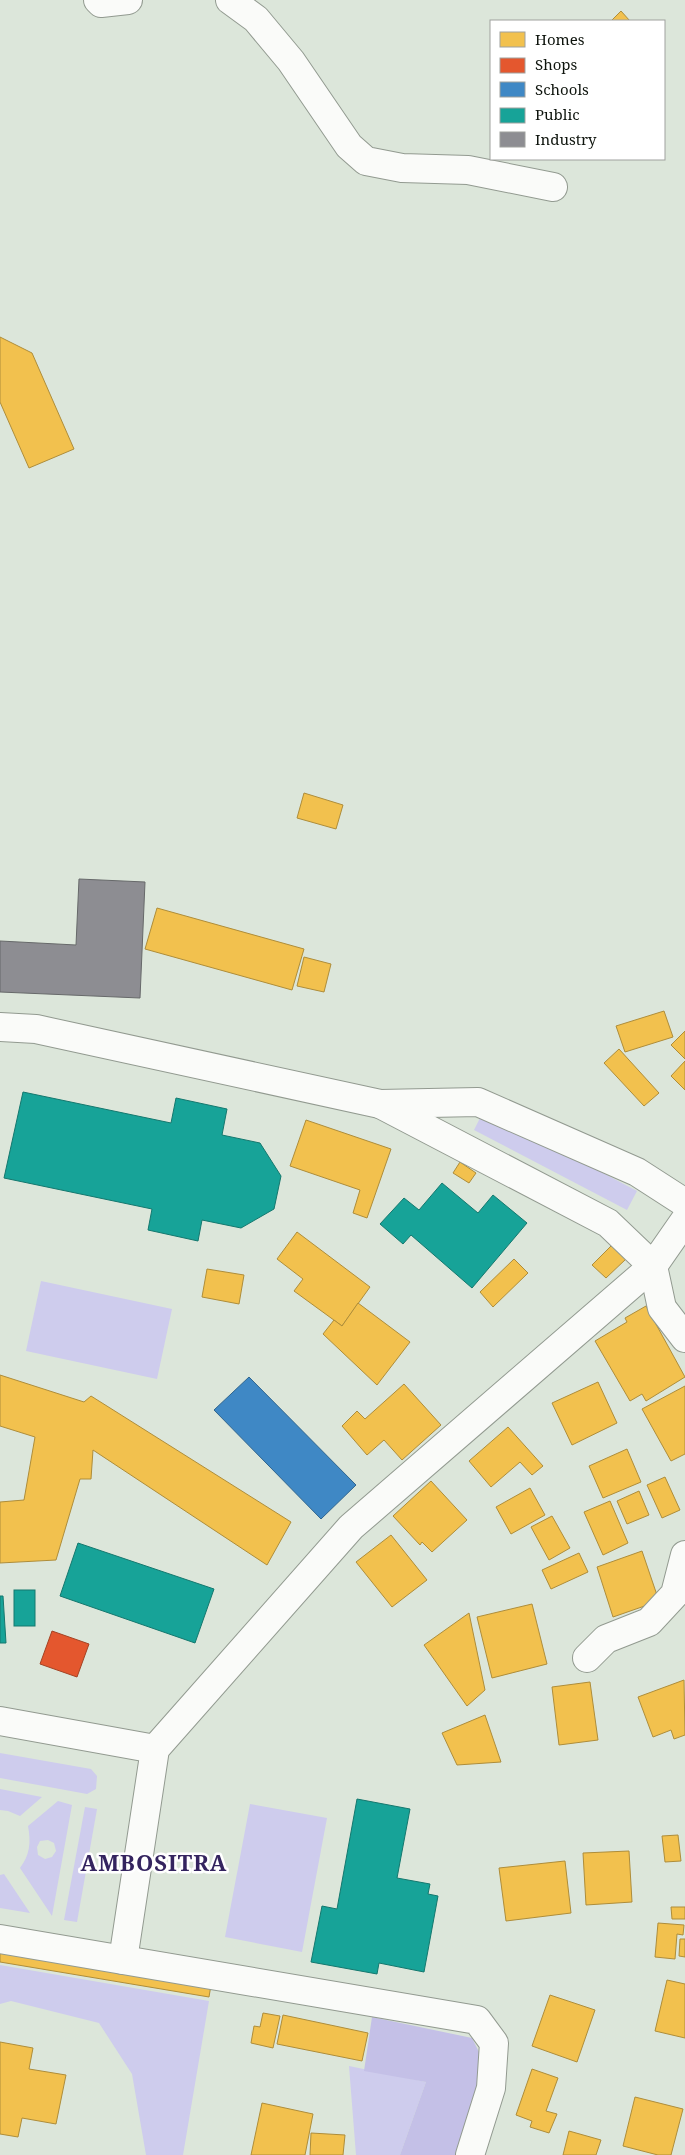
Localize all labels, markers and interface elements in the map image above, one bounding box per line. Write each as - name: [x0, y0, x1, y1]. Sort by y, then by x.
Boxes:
- legend: [490, 20, 665, 160]
- text: Homes: [535, 29, 585, 49]
- text: Shops: [535, 54, 578, 74]
- text: Schools: [535, 79, 589, 99]
- text: Public: [535, 104, 580, 124]
- text: Industry: [535, 129, 597, 149]
- district label: AMBOSITRA: [81, 1847, 227, 1877]

